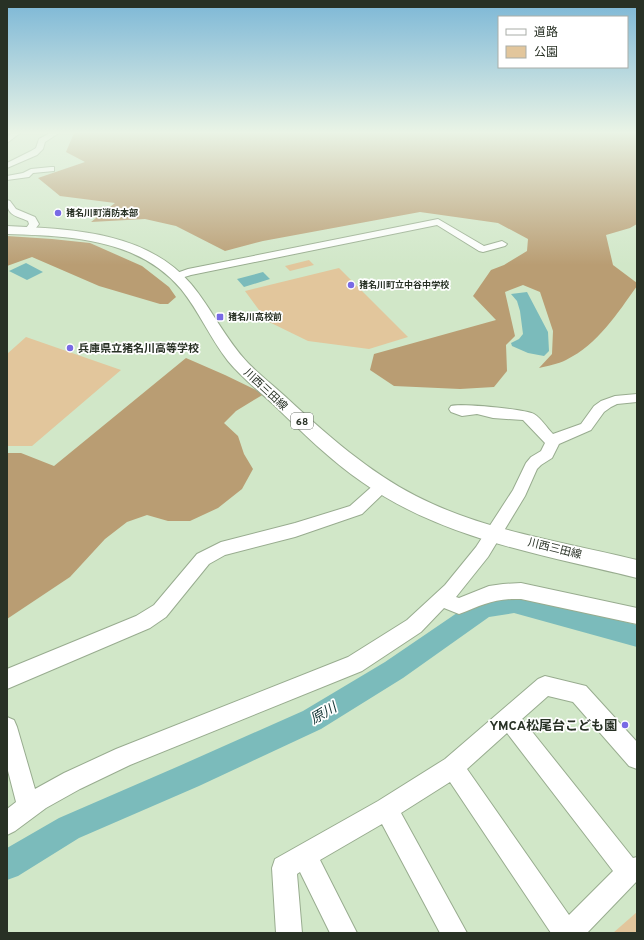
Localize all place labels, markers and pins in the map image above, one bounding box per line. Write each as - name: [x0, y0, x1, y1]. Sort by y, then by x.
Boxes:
- place label: 猪名川町消防本部: [66, 207, 138, 219]
- marker: 猪名川町消防本部: [53, 208, 63, 218]
- place label: 猪名川町立中谷中学校: [359, 279, 450, 291]
- marker: 猪名川町立中谷中学校: [346, 280, 356, 290]
- place label: 猪名川高校前: [228, 311, 282, 323]
- marker: 猪名川高校前: [215, 312, 225, 322]
- place label: 兵庫県立猪名川高等学校: [78, 342, 199, 356]
- marker: 兵庫県立猪名川高等学校: [65, 343, 75, 353]
- place label: YMCA松尾台こども園: [489, 718, 617, 735]
- marker: YMCA松尾台こども園: [620, 720, 630, 730]

